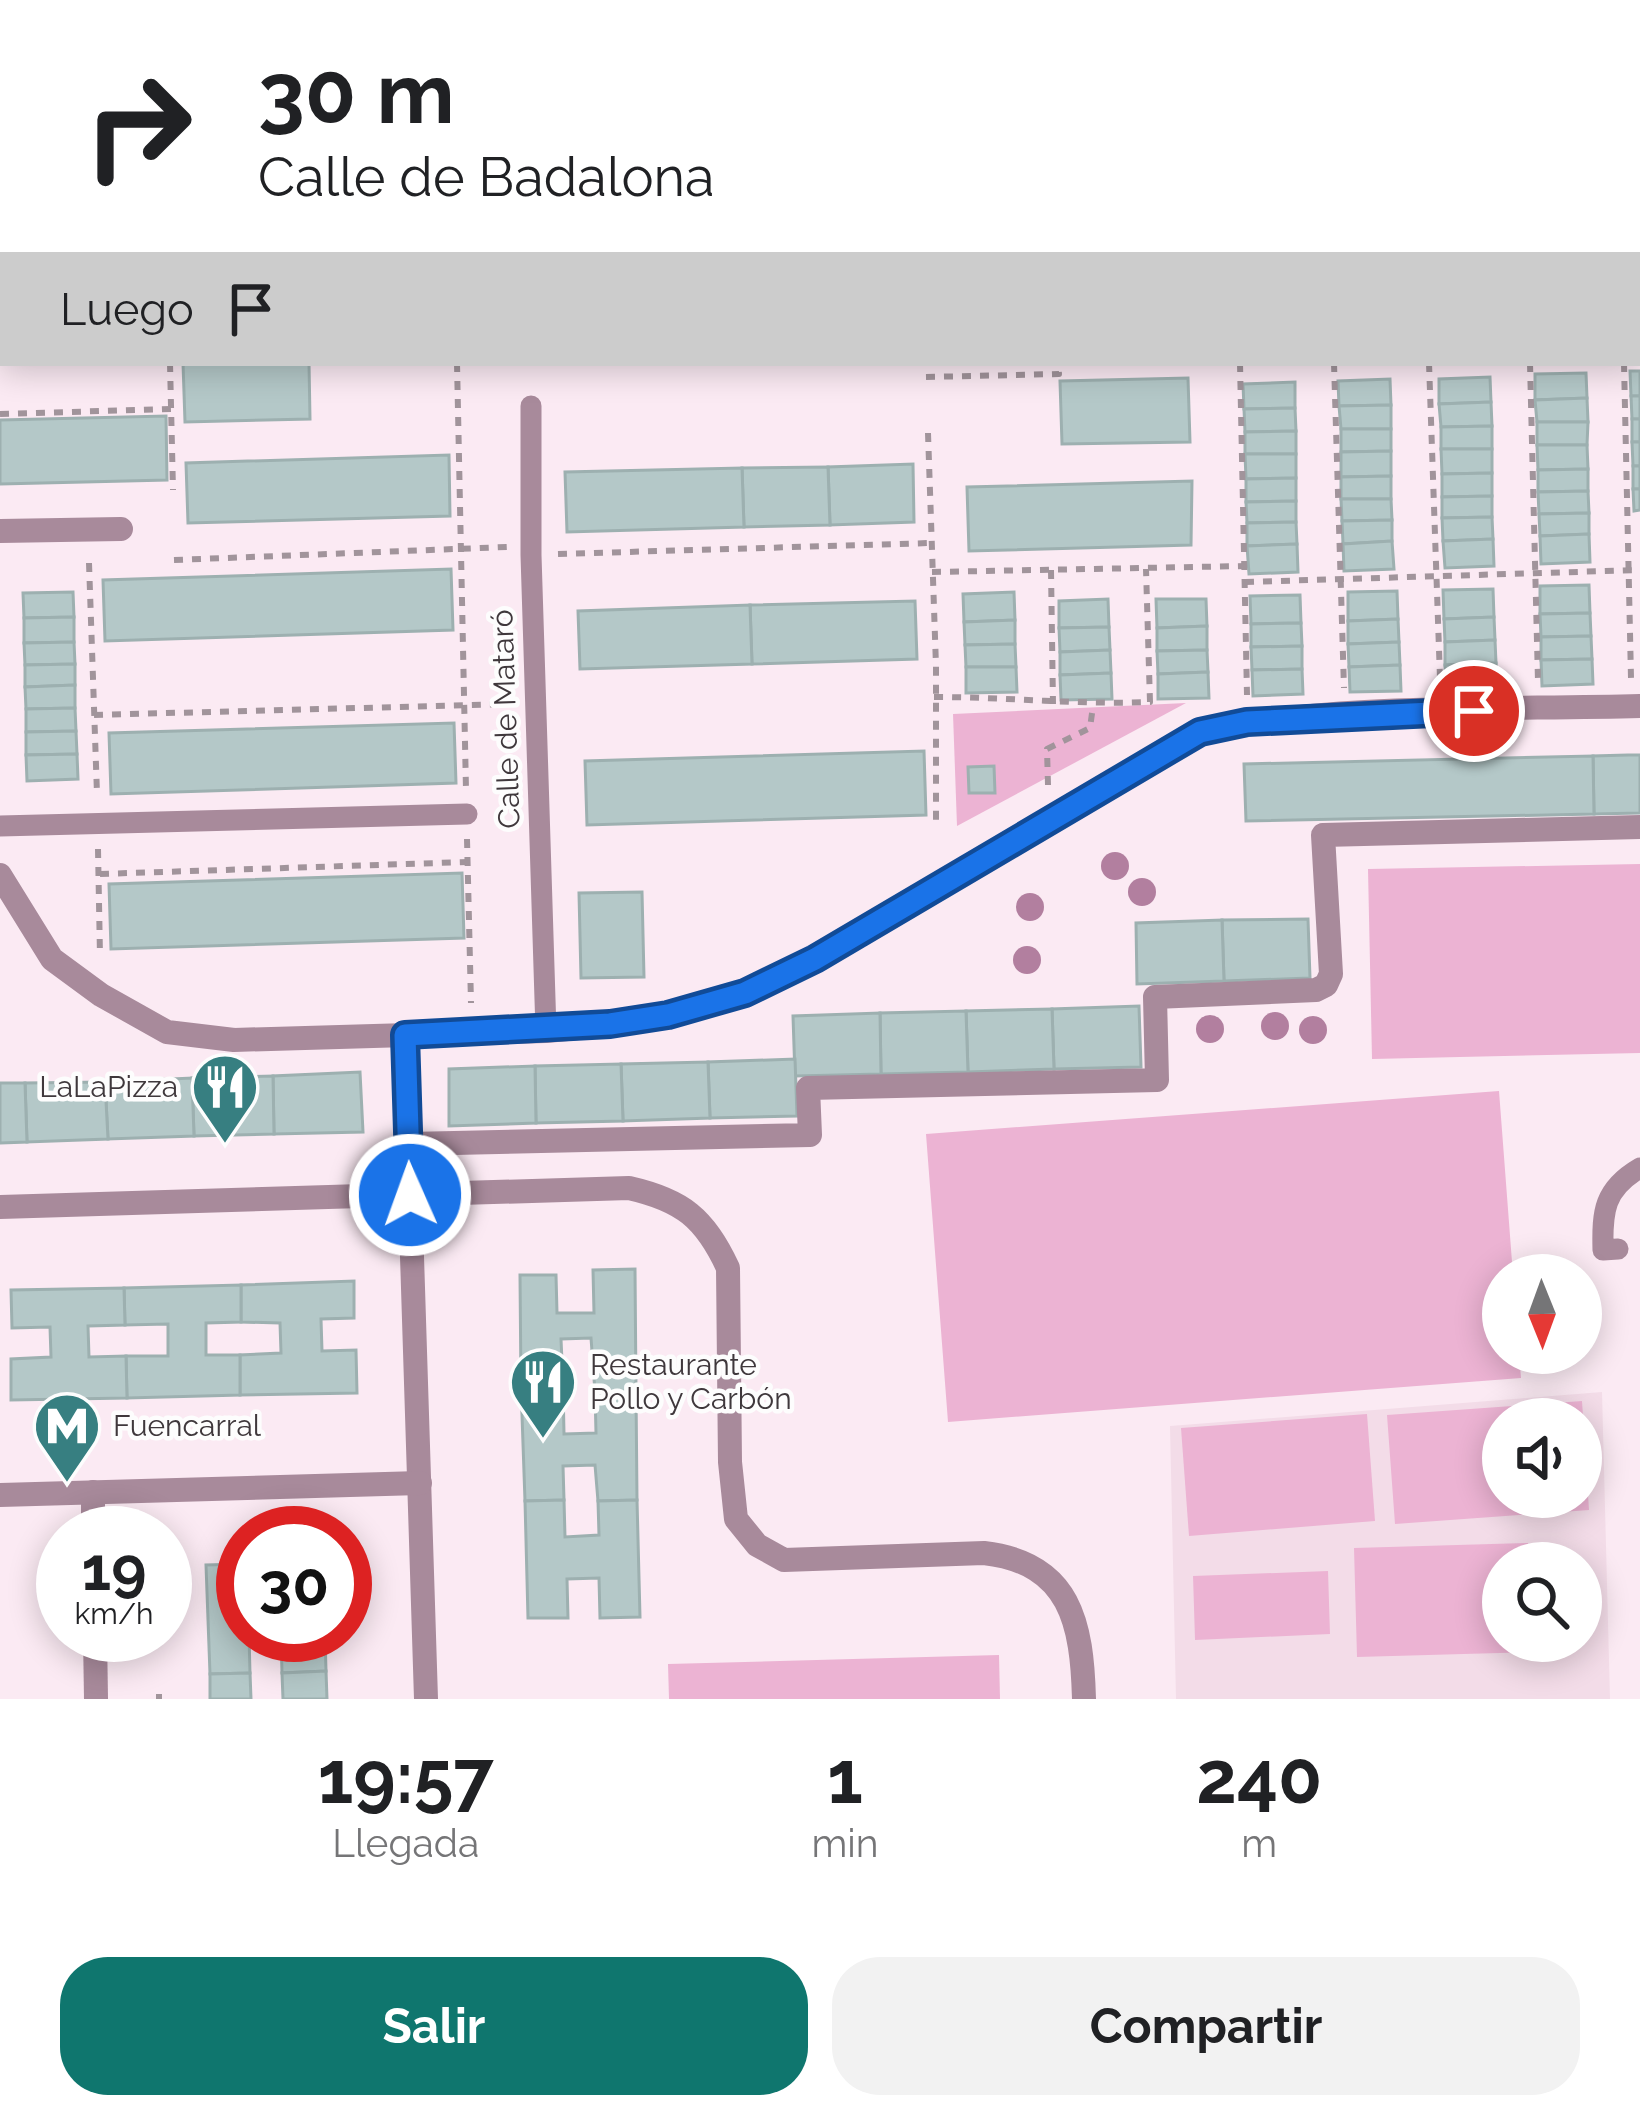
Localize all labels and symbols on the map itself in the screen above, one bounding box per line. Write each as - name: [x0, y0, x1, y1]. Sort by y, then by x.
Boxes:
- street label: Calle de Mataró: [484, 609, 527, 829]
- pin: [1423, 660, 1525, 762]
- restaurant icon: LaLaPizza: [190, 1052, 260, 1146]
- place label: LaLaPizza: [39, 1069, 178, 1104]
- position arrow: [347, 1132, 473, 1258]
- north arrow: [1482, 1254, 1602, 1374]
- restaurant icon: Restaurante Pollo y Carbón: [508, 1347, 578, 1441]
- place label: Restaurante Pollo y Carbón: [590, 1347, 792, 1416]
- metro station icon: Fuencarral: [32, 1391, 102, 1485]
- place label: Fuencarral: [113, 1408, 262, 1443]
- speed limit sign: 30: [216, 1506, 372, 1662]

